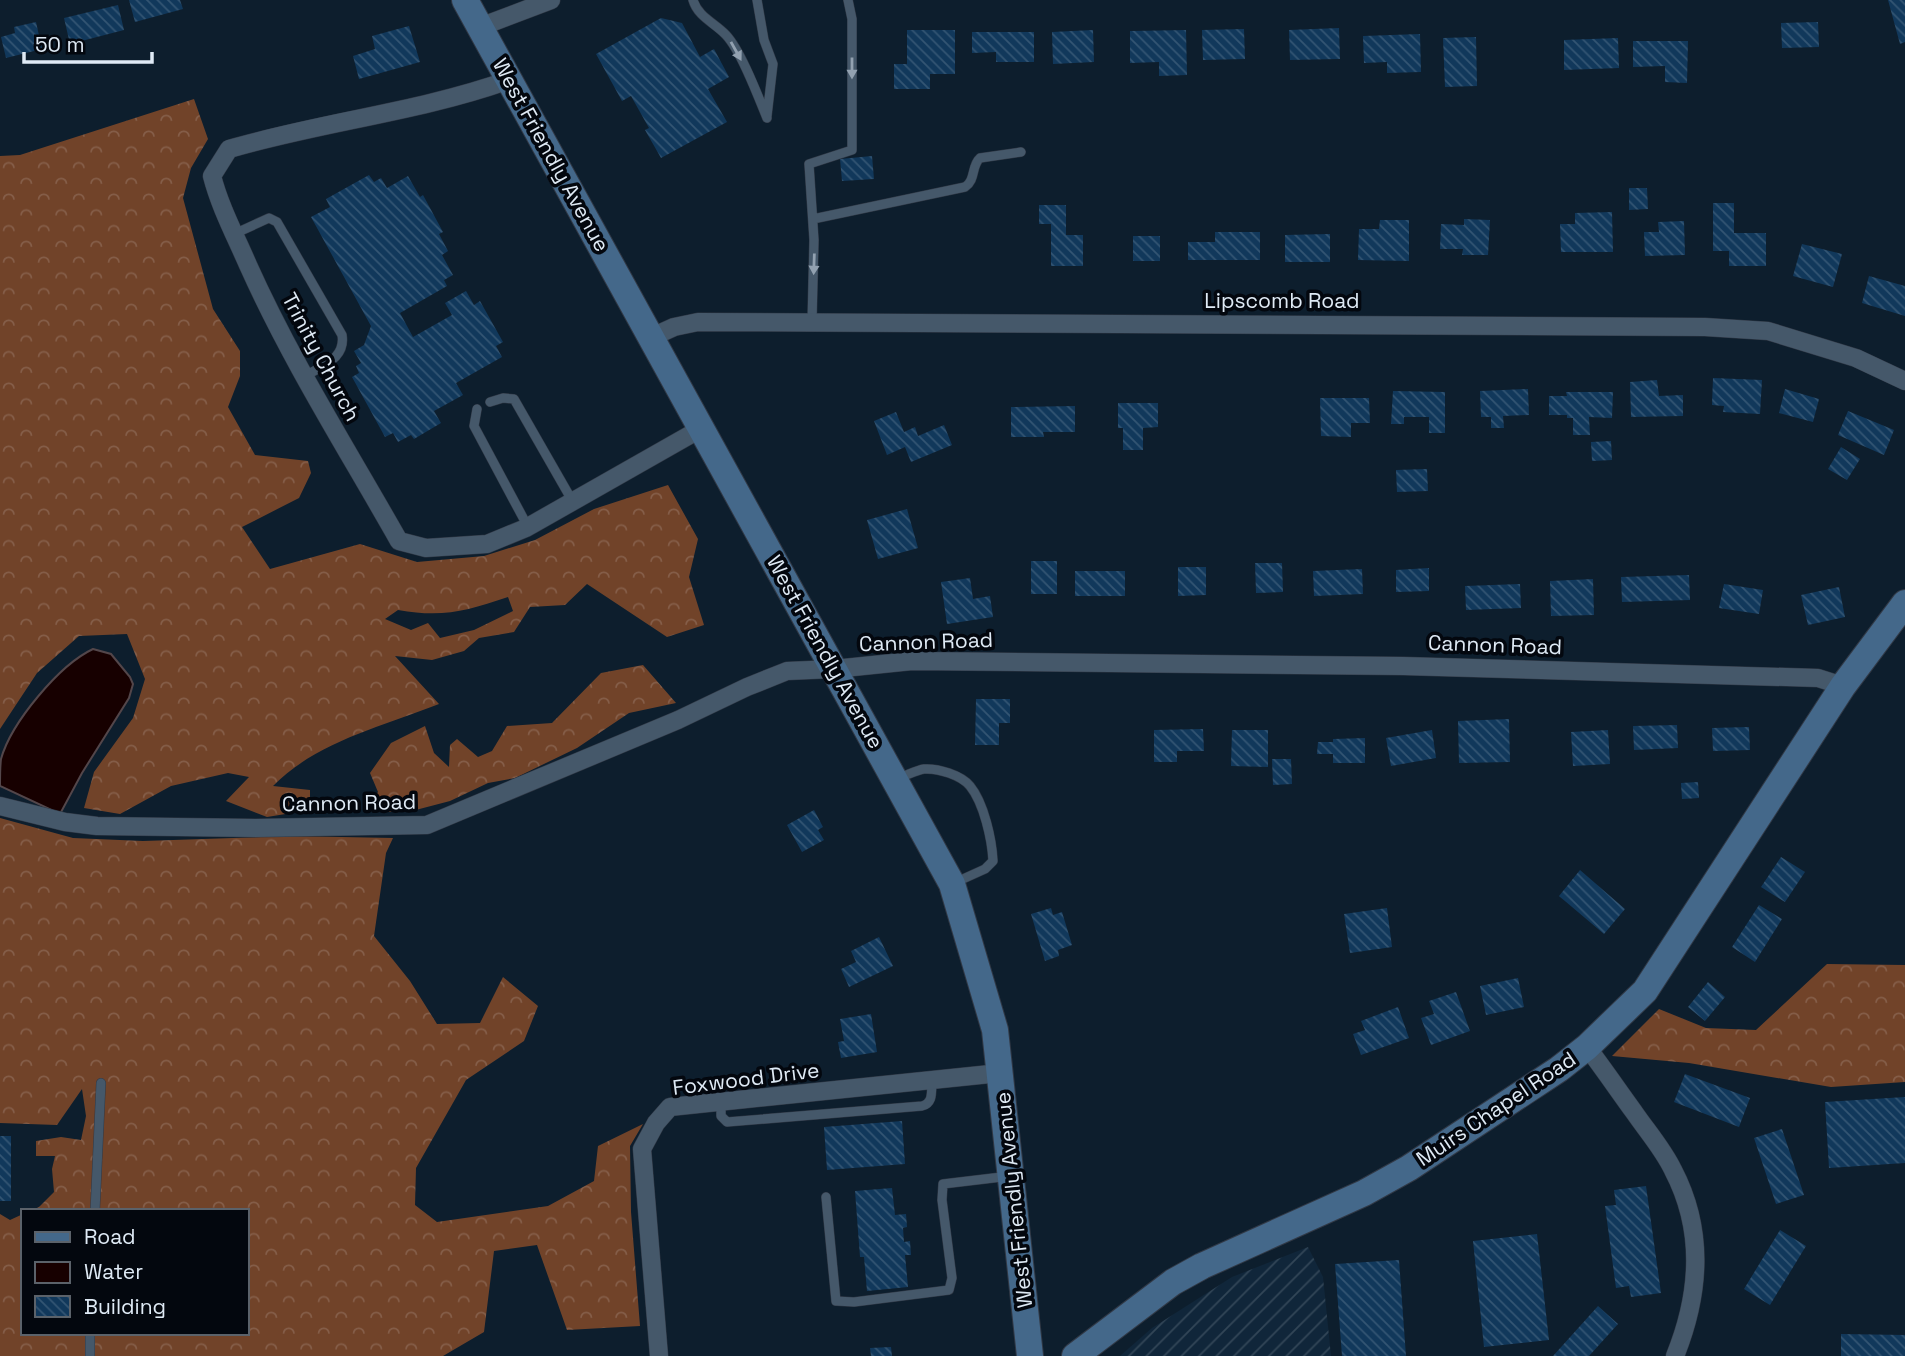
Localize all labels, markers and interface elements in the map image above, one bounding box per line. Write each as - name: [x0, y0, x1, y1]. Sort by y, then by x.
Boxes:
- scale bar: [24, 21, 152, 65]
- text: 50 m: [35, 31, 85, 58]
- one-way arrow: [730, 41, 742, 61]
- street label: West Friendly Avenue: [487, 53, 616, 256]
- one-way arrow: [846, 57, 858, 79]
- one-way arrow: [808, 253, 819, 275]
- street label: Lipscomb Road: [1204, 287, 1360, 314]
- street label: Trinity Church: [276, 288, 367, 426]
- street label: West Friendly Avenue: [761, 550, 890, 753]
- street label: Cannon Road: [858, 626, 993, 657]
- street label: Cannon Road: [1428, 629, 1563, 660]
- street label: Cannon Road: [282, 788, 416, 817]
- street label: Muirs Chapel Road: [1411, 1045, 1581, 1172]
- street label: Foxwood Drive: [671, 1056, 821, 1101]
- street label: West Friendly Avenue: [989, 1091, 1038, 1309]
- legend: [21, 1209, 248, 1335]
- text: Road: [84, 1223, 136, 1250]
- text: Water: [84, 1258, 143, 1285]
- text: Building: [84, 1293, 166, 1320]

